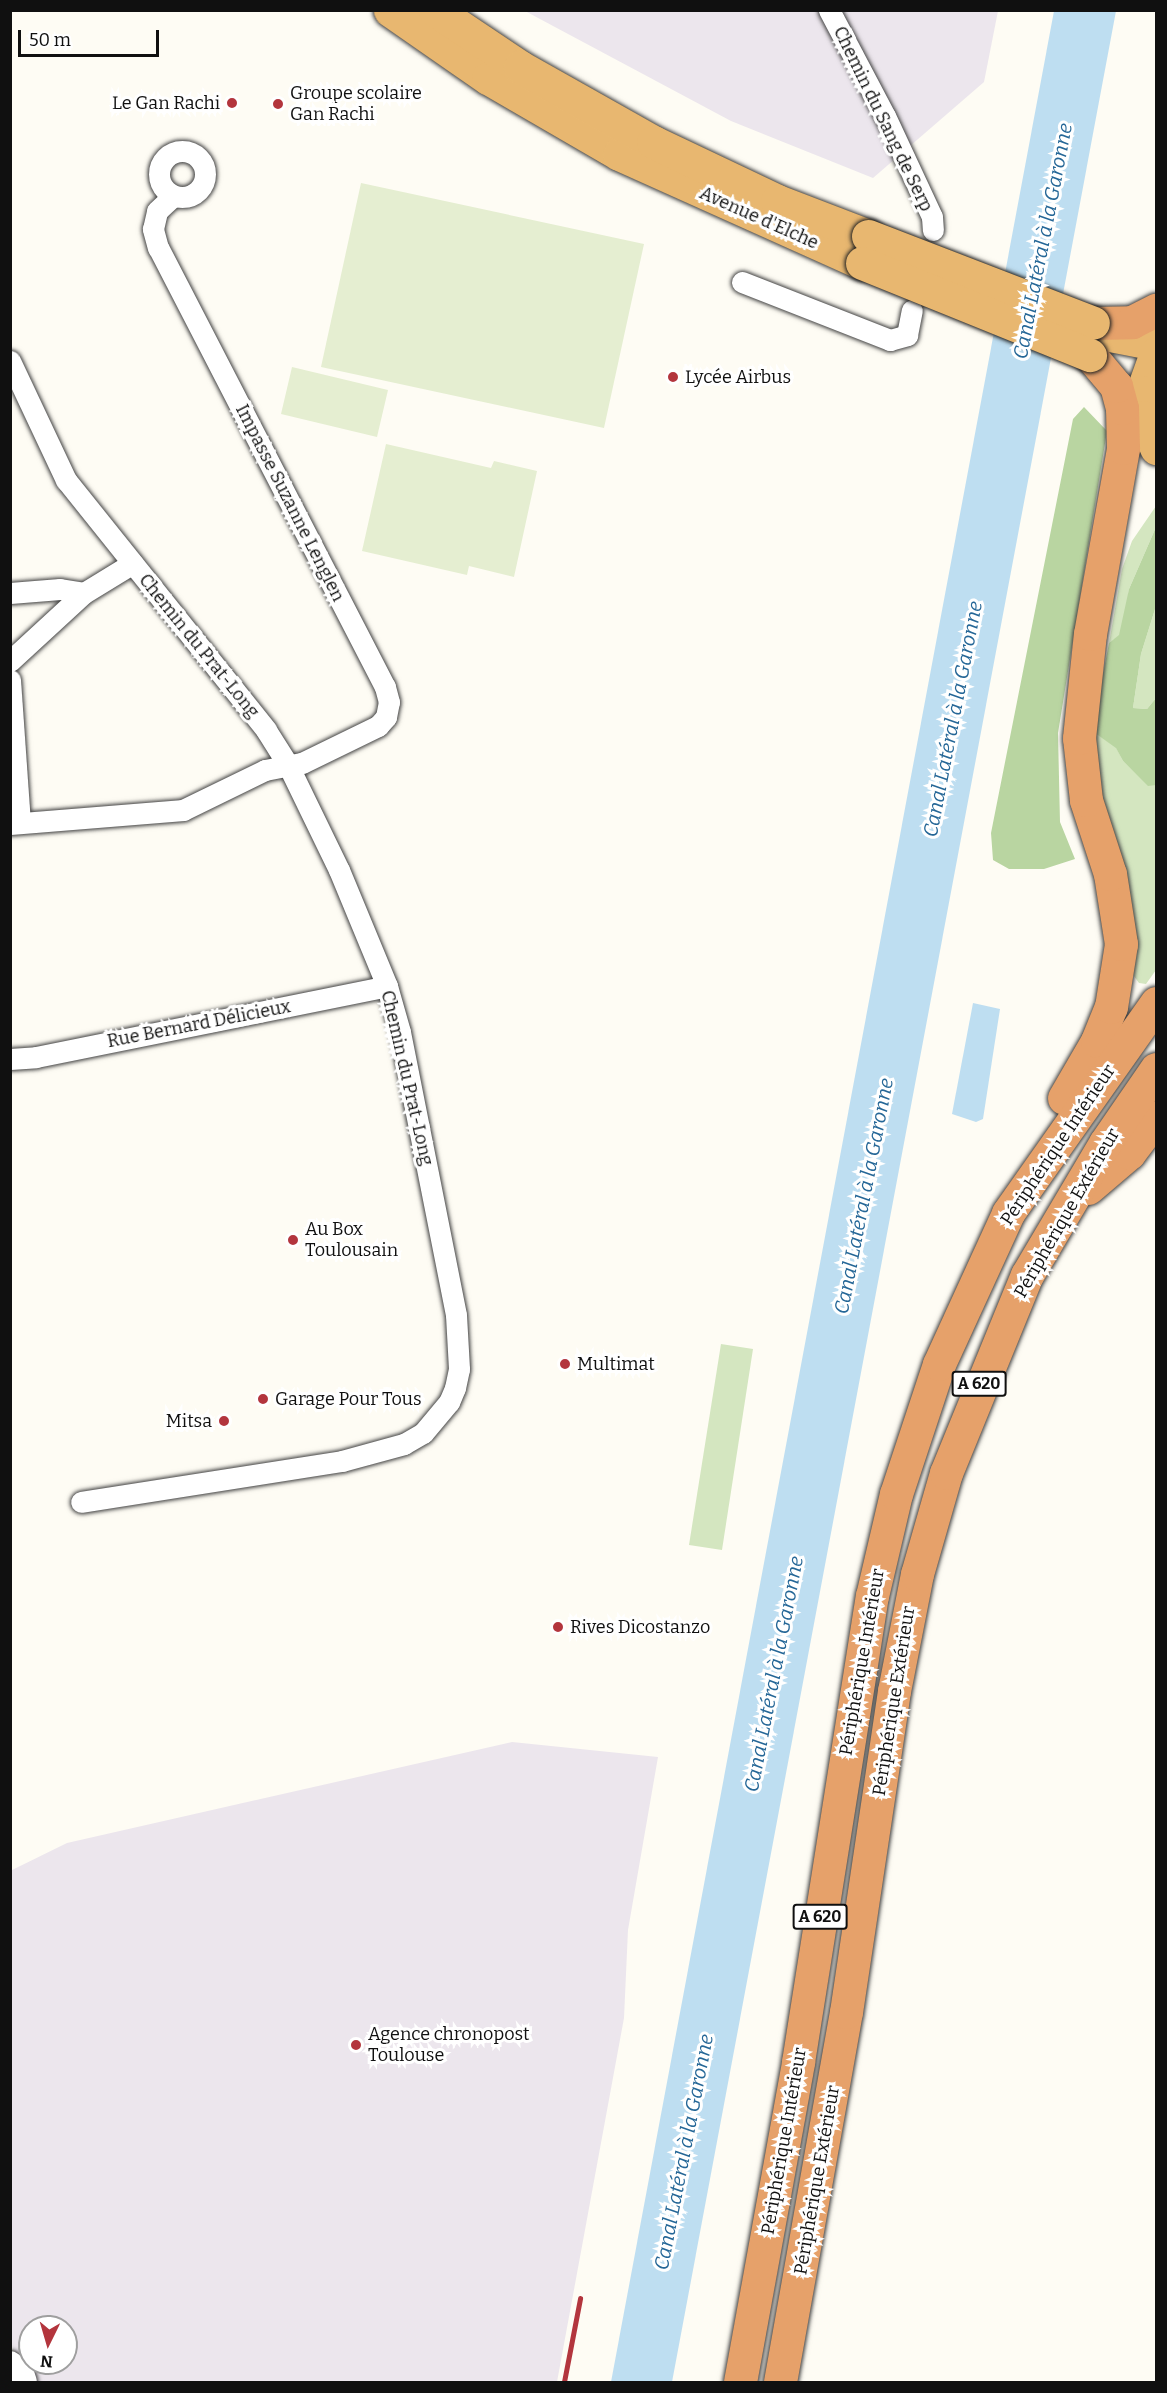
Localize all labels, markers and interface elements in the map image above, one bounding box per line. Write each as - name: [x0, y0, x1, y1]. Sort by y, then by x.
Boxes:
- scale bar: [21, 18, 162, 56]
- street label: Chemin du Sang de Serp: [829, 23, 937, 215]
- text: 50 m: [29, 29, 71, 51]
- place label: Groupe scolaire Gan Rachi: [290, 83, 422, 125]
- place label: Le Gan Rachi: [112, 92, 220, 114]
- marker: Le Gan Rachi: [225, 96, 239, 110]
- marker: Groupe scolaire Gan Rachi: [271, 97, 285, 111]
- water label: Canal Latéral à la Garonne: [1008, 121, 1078, 361]
- street label: Avenue d'Elche: [696, 182, 822, 254]
- place label: Lycée Airbus: [685, 366, 791, 388]
- marker: Lycée Airbus: [666, 370, 680, 384]
- street label: Impasse Suzanne Lenglen: [231, 401, 349, 605]
- street label: Chemin du Prat-Long: [134, 570, 264, 722]
- water label: Canal Latéral à la Garonne: [918, 599, 988, 839]
- street label: Chemin du Prat-Long: [376, 988, 438, 1168]
- street label: Rue Bernard Délicieux: [105, 996, 293, 1052]
- street label: Périphérique Intérieur: [996, 1061, 1120, 1229]
- water label: Canal Latéral à la Garonne: [829, 1076, 899, 1316]
- street label: Périphérique Extérieur: [1010, 1125, 1124, 1301]
- place label: Au Box Toulousain: [305, 1219, 398, 1262]
- marker: Au Box Toulousain: [286, 1233, 300, 1247]
- place label: Multimat: [577, 1353, 655, 1375]
- marker: Multimat: [558, 1357, 572, 1371]
- road number: A 620: [950, 1371, 1008, 1397]
- place label: Garage Pour Tous: [275, 1388, 422, 1410]
- marker: Garage Pour Tous: [256, 1392, 270, 1406]
- place label: Mitsa: [166, 1410, 212, 1432]
- marker: Mitsa: [217, 1414, 231, 1428]
- water label: Canal Latéral à la Garonne: [739, 1554, 809, 1794]
- street label: Périphérique Intérieur: [835, 1567, 889, 1757]
- street label: Périphérique Extérieur: [868, 1605, 920, 1797]
- place label: Rives Dicostanzo: [570, 1616, 710, 1638]
- marker: Rives Dicostanzo: [551, 1620, 565, 1634]
- road number: A 620: [792, 1904, 848, 1930]
- place label: Agence chronopost Toulouse: [368, 2024, 530, 2066]
- water label: Canal Latéral à la Garonne: [649, 2032, 719, 2272]
- marker: Agence chronopost Toulouse: [349, 2038, 363, 2052]
- street label: Périphérique Intérieur: [757, 2046, 811, 2236]
- street label: Périphérique Extérieur: [790, 2084, 844, 2276]
- north arrow: [18, 2315, 78, 2375]
- text: N: [40, 2351, 54, 2371]

